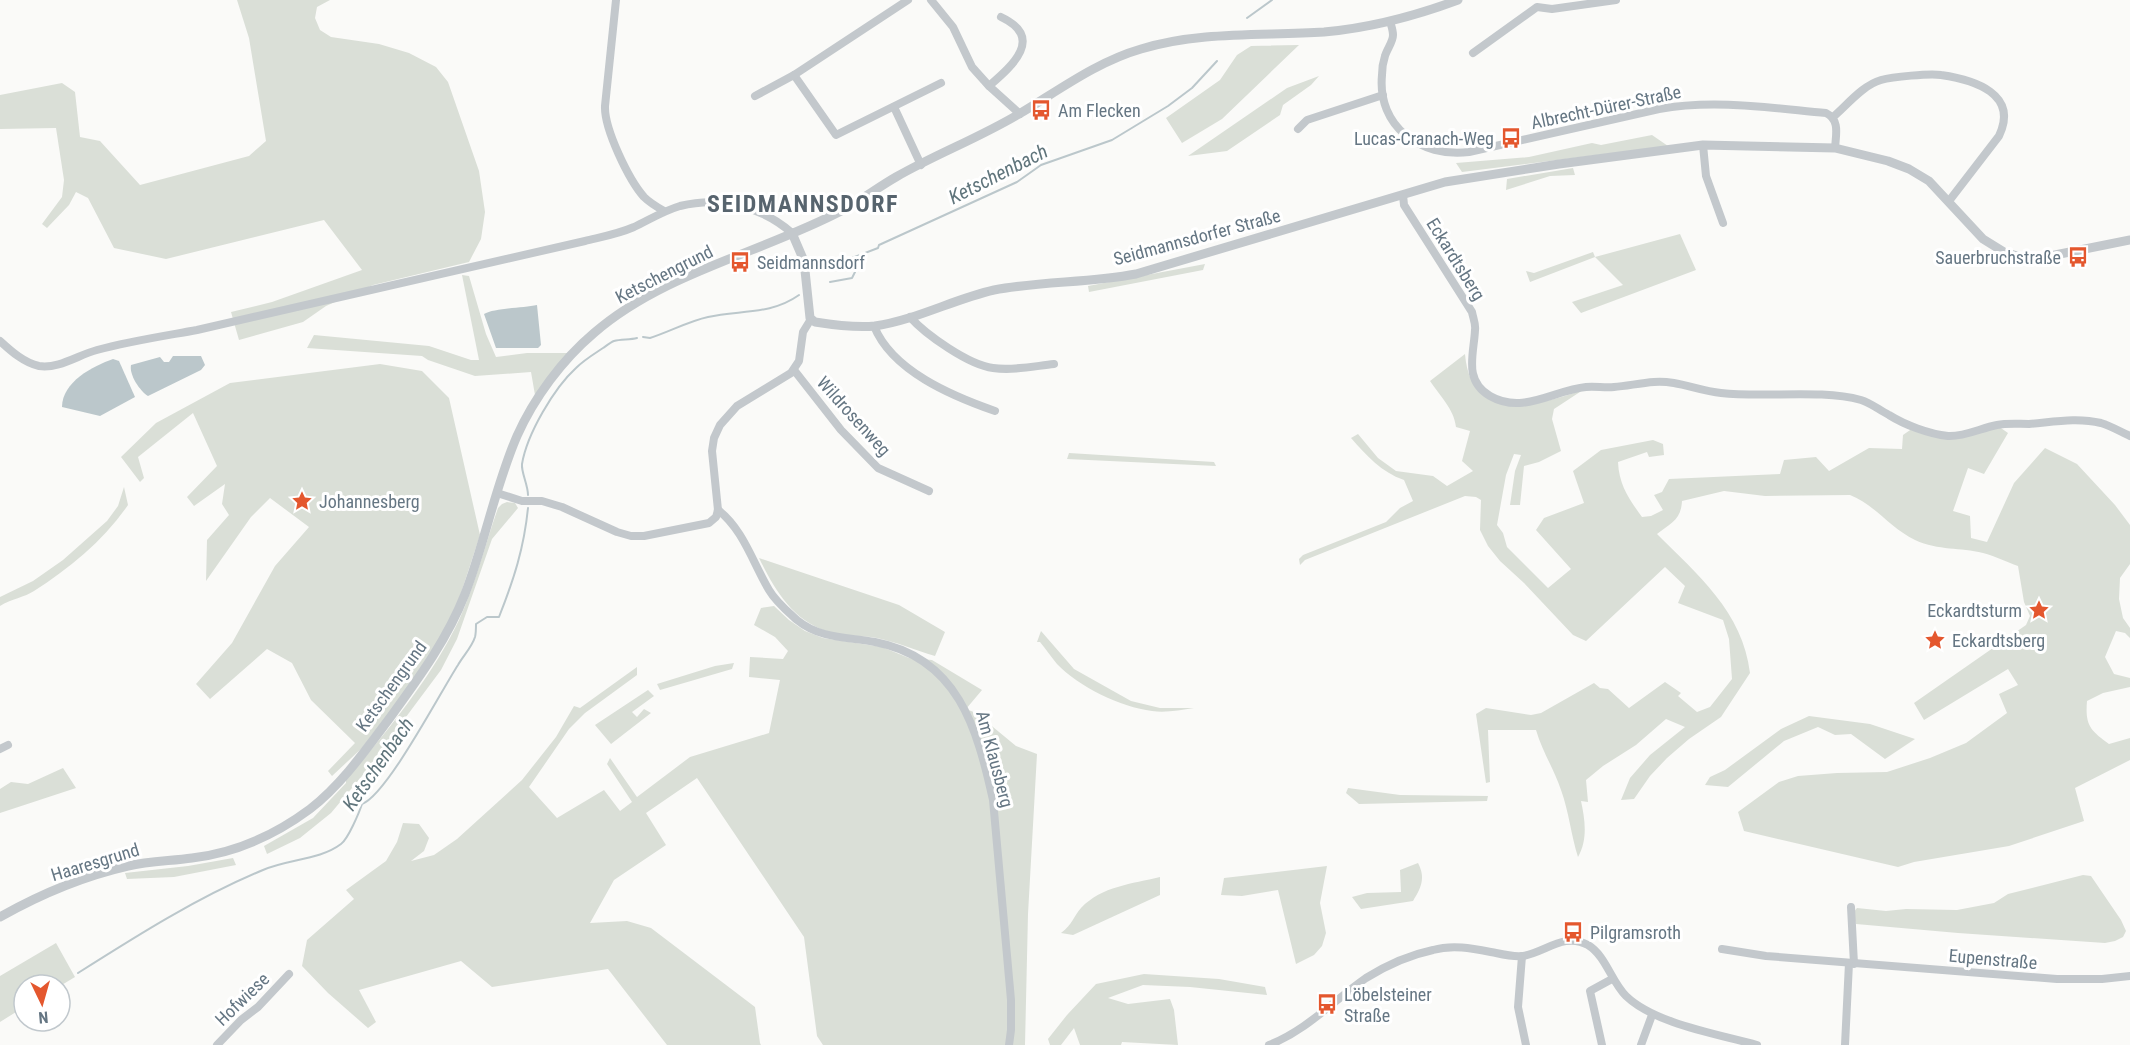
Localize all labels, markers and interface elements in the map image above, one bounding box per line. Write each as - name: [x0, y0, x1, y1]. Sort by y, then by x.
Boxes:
- street label: Albrecht-Dürer-Straße: [1529, 81, 1683, 133]
- bus stop icon: Am Flecken: [1029, 98, 1053, 122]
- place label: Am Flecken: [1058, 100, 1141, 121]
- bus stop icon: Lucas-Cranach-Weg: [1499, 126, 1523, 150]
- place label: Lucas-Cranach-Weg: [1354, 128, 1494, 149]
- water label: Ketschenbach: [944, 139, 1052, 209]
- district label: SEIDMANNSDORF: [707, 190, 899, 218]
- street label: Seidmannsdorfer Straße: [1111, 205, 1283, 269]
- street label: Eckardtsberg: [1422, 214, 1490, 304]
- street label: Ketschengrund: [612, 240, 716, 308]
- bus stop icon: Sauerbruchstraße: [2066, 245, 2090, 269]
- place label: Sauerbruchstraße: [1935, 247, 2061, 268]
- bus stop icon: Seidmannsdorf: [728, 250, 752, 274]
- place label: Seidmannsdorf: [757, 252, 865, 273]
- street label: Wildrosenweg: [813, 372, 895, 460]
- place icon: Johannesberg: [290, 489, 314, 513]
- place label: Johannesberg: [319, 491, 420, 512]
- place icon: Eckardtsturm: [2027, 598, 2051, 622]
- place label: Eckardtsturm: [1927, 600, 2022, 621]
- place icon: Eckardtsberg: [1923, 628, 1947, 652]
- place label: Eckardtsberg: [1952, 630, 2045, 651]
- street label: Ketschengrund: [351, 637, 431, 735]
- street label: Am Klausberg: [972, 708, 1018, 810]
- water label: Ketschenbach: [337, 713, 419, 815]
- street label: Haaresgrund: [48, 839, 142, 885]
- bus stop icon: Pilgramsroth: [1561, 920, 1585, 944]
- place label: Pilgramsroth: [1590, 922, 1681, 943]
- street label: Eupenstraße: [1948, 945, 2038, 973]
- street label: Hofwiese: [211, 968, 273, 1030]
- north arrow: [12, 973, 72, 1033]
- place label: Löbelsteiner Straße: [1344, 984, 1432, 1026]
- bus stop icon: Löbelsteiner Straße: [1315, 992, 1339, 1016]
- text: N: [38, 1008, 49, 1027]

